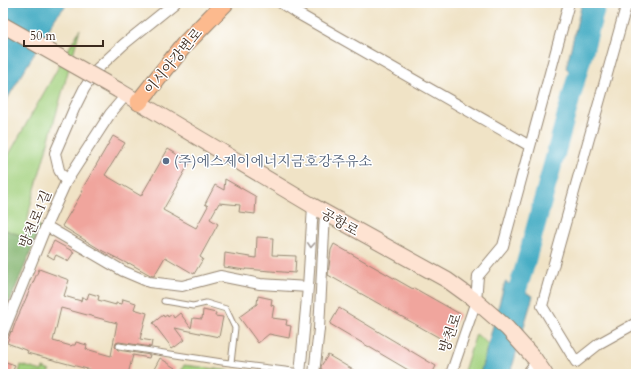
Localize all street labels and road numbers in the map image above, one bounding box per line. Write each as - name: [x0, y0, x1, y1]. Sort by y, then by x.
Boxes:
- street label: 이시아강변로: [140, 24, 207, 99]
- street label: 방천로1길: [15, 187, 56, 251]
- street label: 공항로: [317, 204, 363, 241]
- street label: 방천로: [435, 310, 466, 355]

